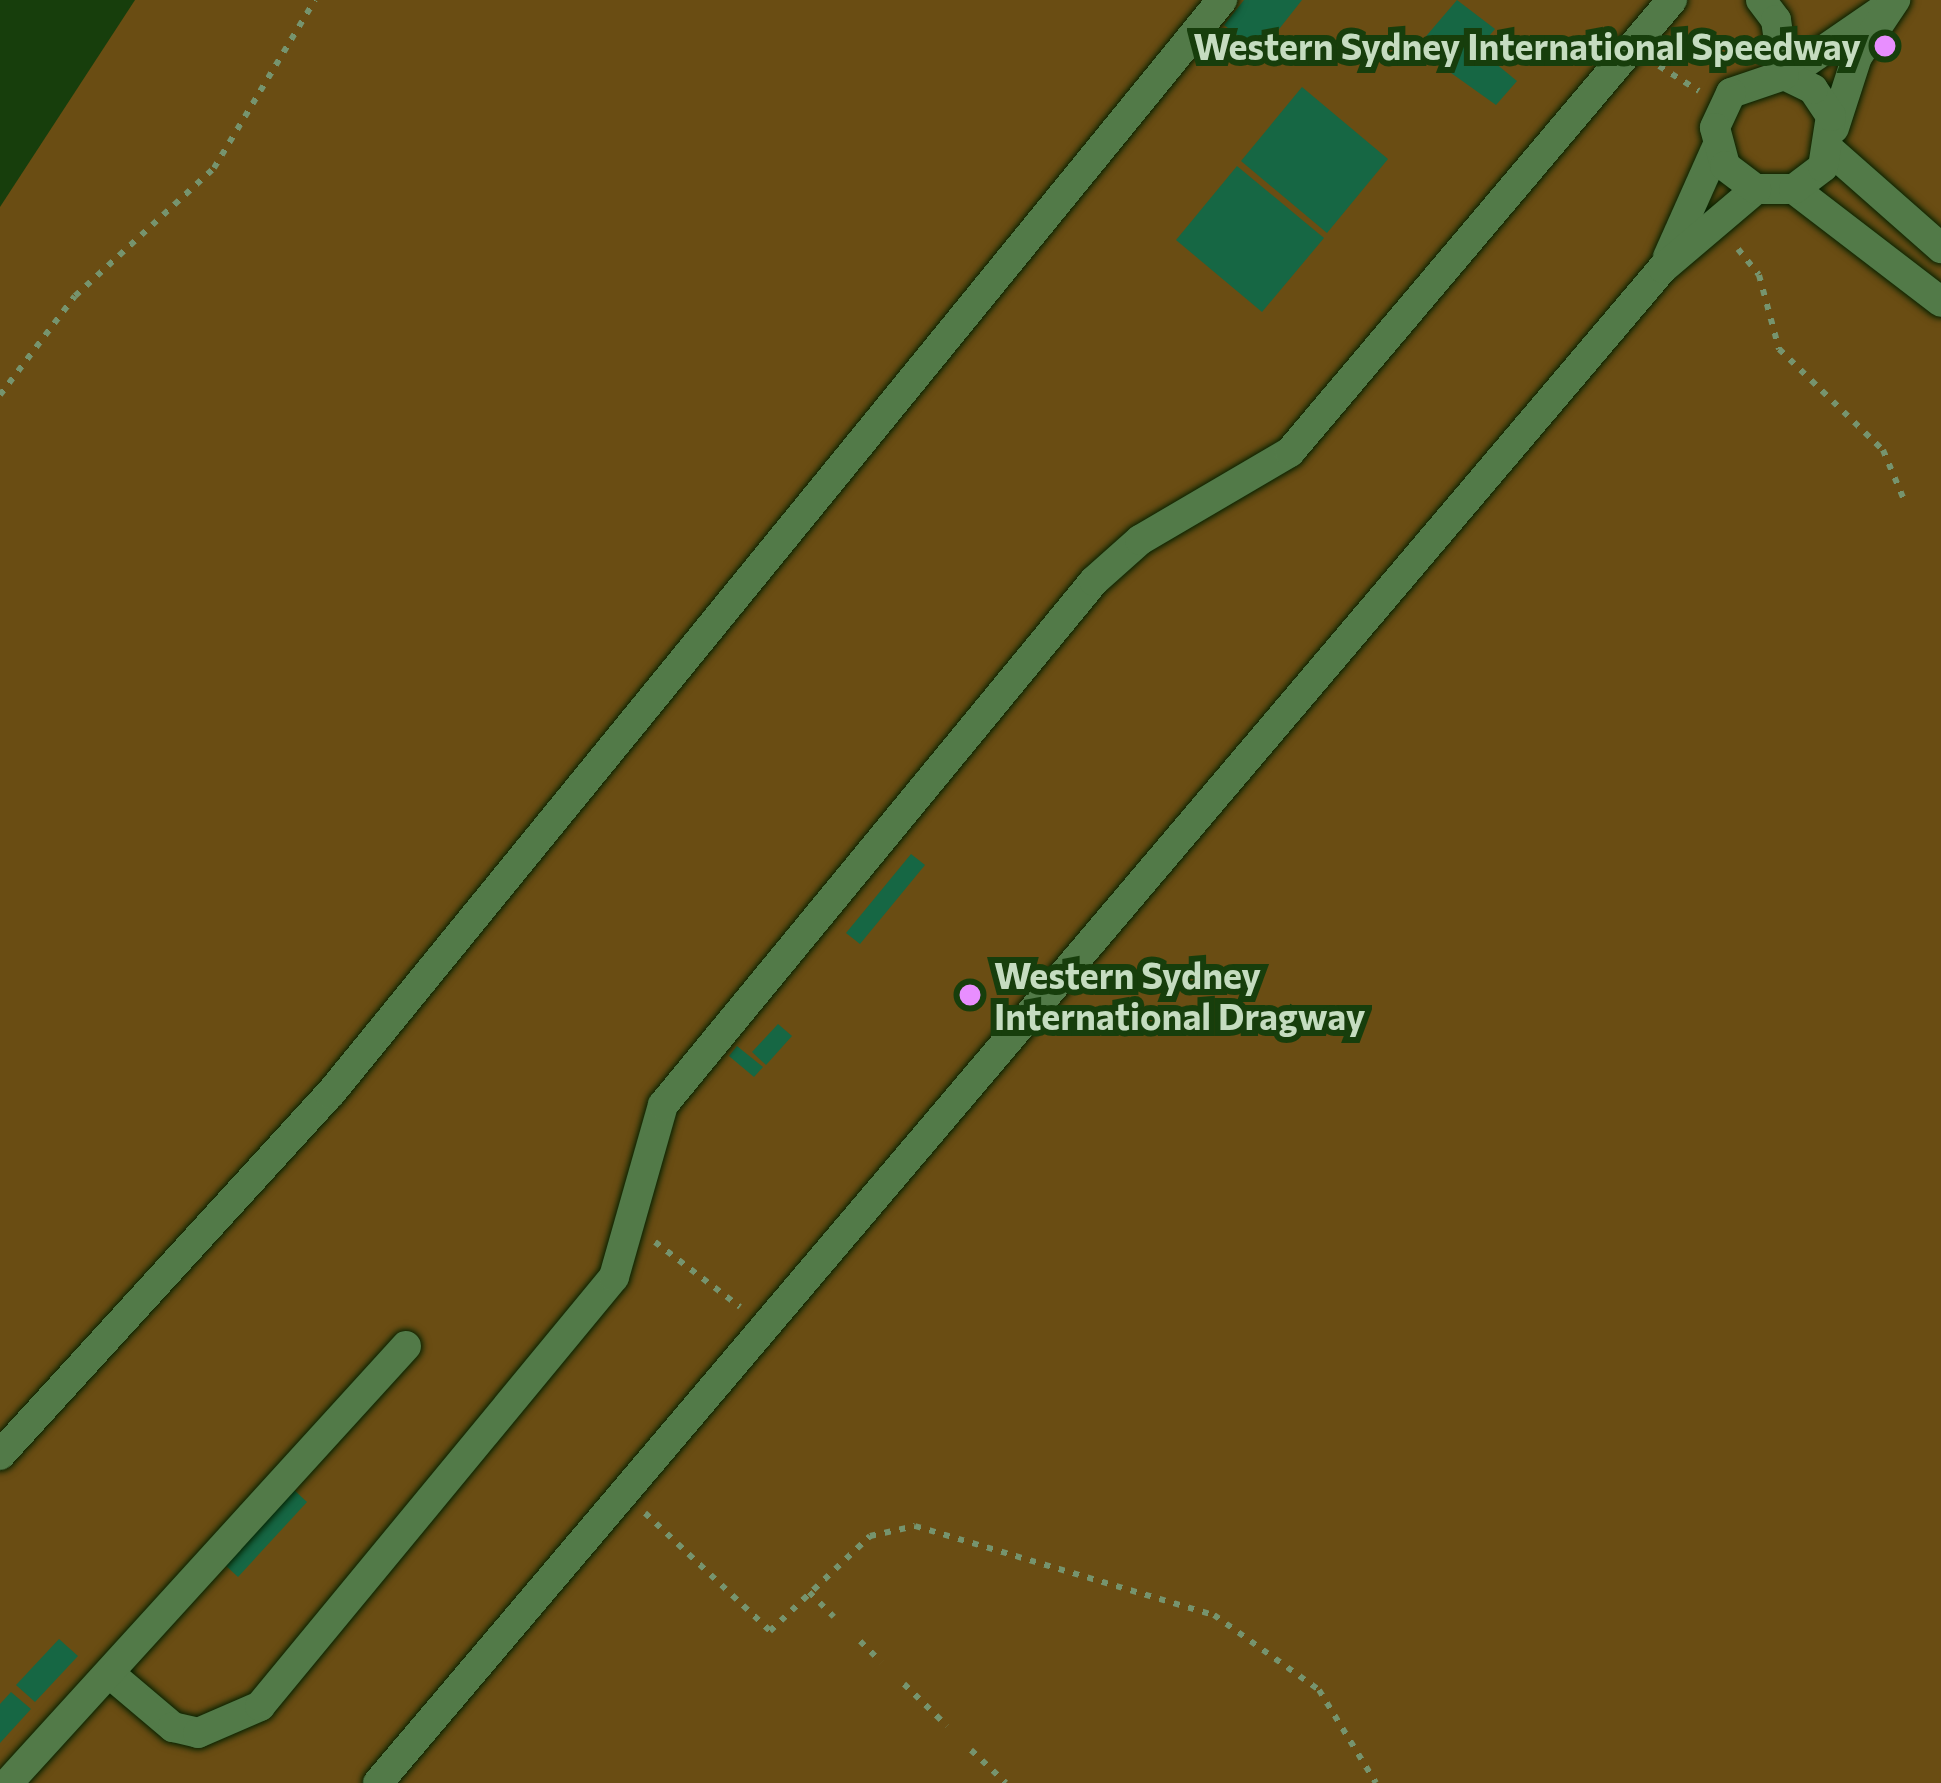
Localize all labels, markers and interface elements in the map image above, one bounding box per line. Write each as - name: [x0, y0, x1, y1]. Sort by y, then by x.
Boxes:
- place label: Western Sydney International Speedway: [1193, 24, 1861, 68]
- marker: Western Sydney International Speedway: [1872, 33, 1898, 59]
- place label: Western Sydney International Dragway: [994, 952, 1366, 1037]
- marker: Western Sydney International Dragway: [957, 982, 983, 1008]

